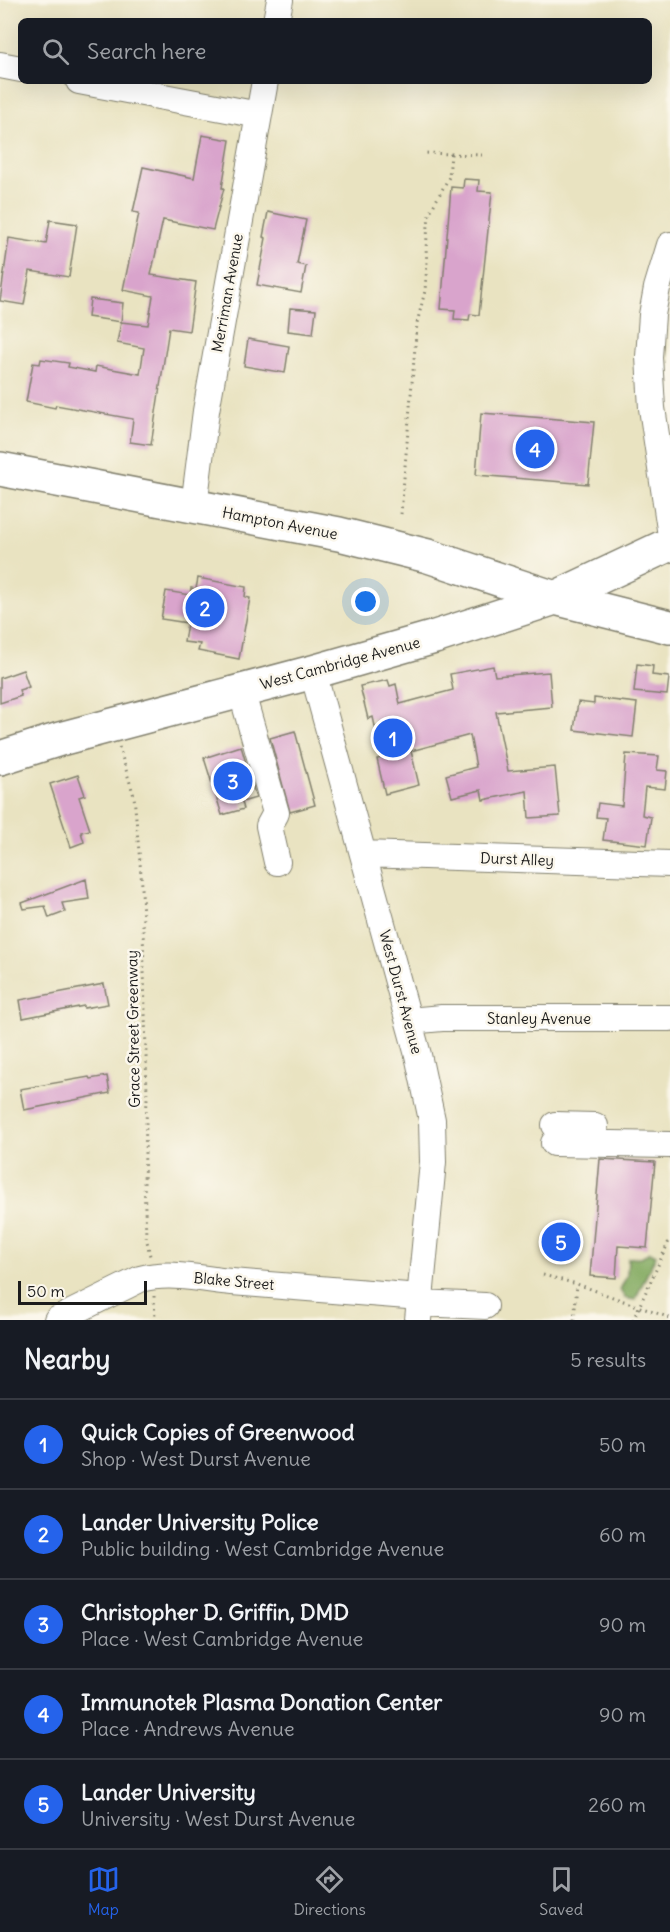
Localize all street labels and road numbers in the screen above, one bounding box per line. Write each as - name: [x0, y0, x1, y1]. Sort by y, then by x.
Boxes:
- street label: Merriman Avenue: [207, 232, 247, 354]
- street label: Hampton Avenue: [221, 503, 339, 543]
- street label: West Cambridge Avenue: [258, 632, 422, 694]
- street label: Durst Alley: [480, 848, 554, 870]
- street label: West Durst Avenue: [375, 928, 427, 1056]
- street label: Grace Street Greenway: [122, 950, 144, 1108]
- street label: Stanley Avenue: [487, 1009, 591, 1028]
- street label: Blake Street: [193, 1268, 275, 1294]

